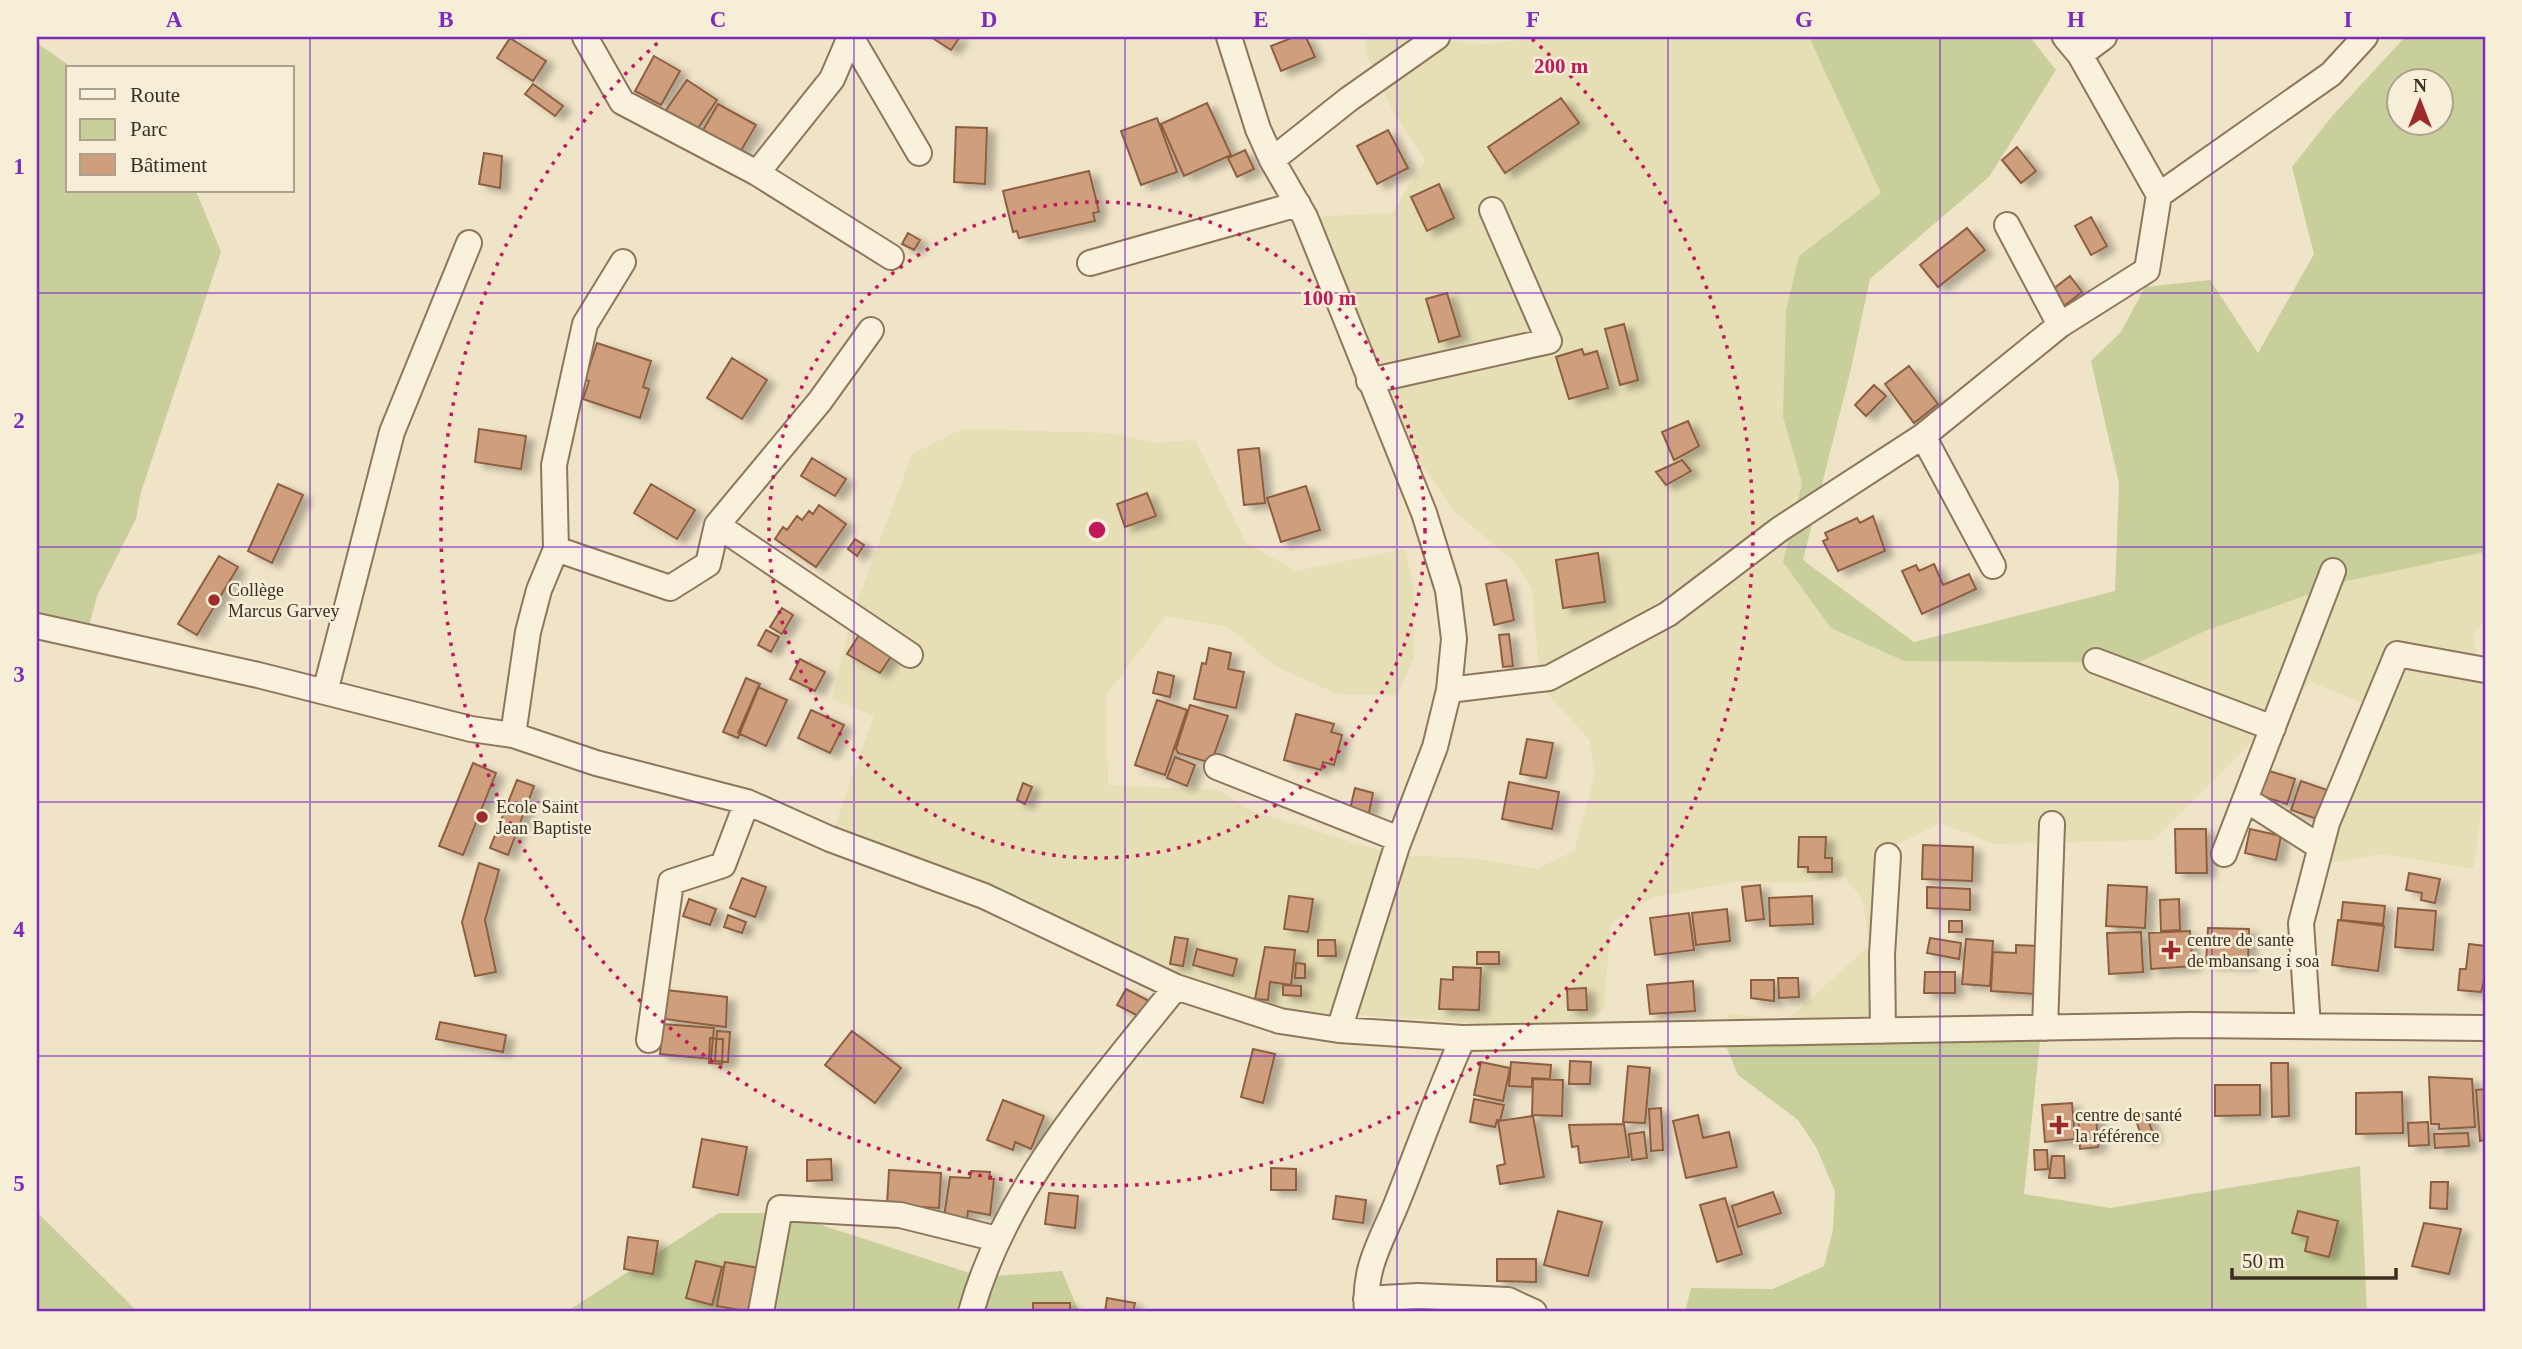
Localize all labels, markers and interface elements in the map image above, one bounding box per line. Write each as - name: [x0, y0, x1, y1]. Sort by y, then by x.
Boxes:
- text: A: [166, 7, 183, 32]
- text: B: [438, 7, 454, 32]
- text: C: [710, 7, 726, 32]
- text: D: [981, 7, 997, 32]
- text: E: [1253, 7, 1269, 32]
- text: F: [1526, 7, 1540, 32]
- text: G: [1795, 7, 1813, 32]
- text: H: [2067, 7, 2085, 32]
- text: I: [2344, 7, 2353, 32]
- text: 200 m: [1534, 54, 1589, 78]
- legend: [66, 66, 294, 192]
- north arrow: [2386, 66, 2456, 136]
- text: N: [2413, 75, 2427, 96]
- text: Route: [130, 83, 180, 107]
- text: Parc: [130, 117, 167, 141]
- text: Bâtiment: [130, 153, 207, 177]
- text: 1: [13, 154, 25, 179]
- text: 100 m: [1302, 286, 1357, 310]
- text: 2: [13, 408, 25, 433]
- centre of rings: [1085, 518, 1109, 542]
- place label: Collège Marcus Garvey: [228, 580, 339, 621]
- marker: Collège Marcus Garvey: [206, 592, 222, 608]
- text: 3: [13, 662, 25, 687]
- place label: Ecole Saint Jean Baptiste: [496, 797, 591, 838]
- marker: Ecole Saint Jean Baptiste: [474, 809, 490, 825]
- text: 4: [13, 917, 25, 942]
- place label: centre de sante de mbansang i soa: [2187, 930, 2319, 971]
- marker: centre de sante de mbansang i soa: [2161, 940, 2181, 960]
- place label: centre de santé la référence: [2075, 1105, 2182, 1146]
- marker: centre de santé la référence: [2049, 1115, 2069, 1135]
- text: 5: [13, 1171, 25, 1196]
- scale bar: [2232, 1237, 2396, 1281]
- text: 50 m: [2242, 1249, 2285, 1273]

